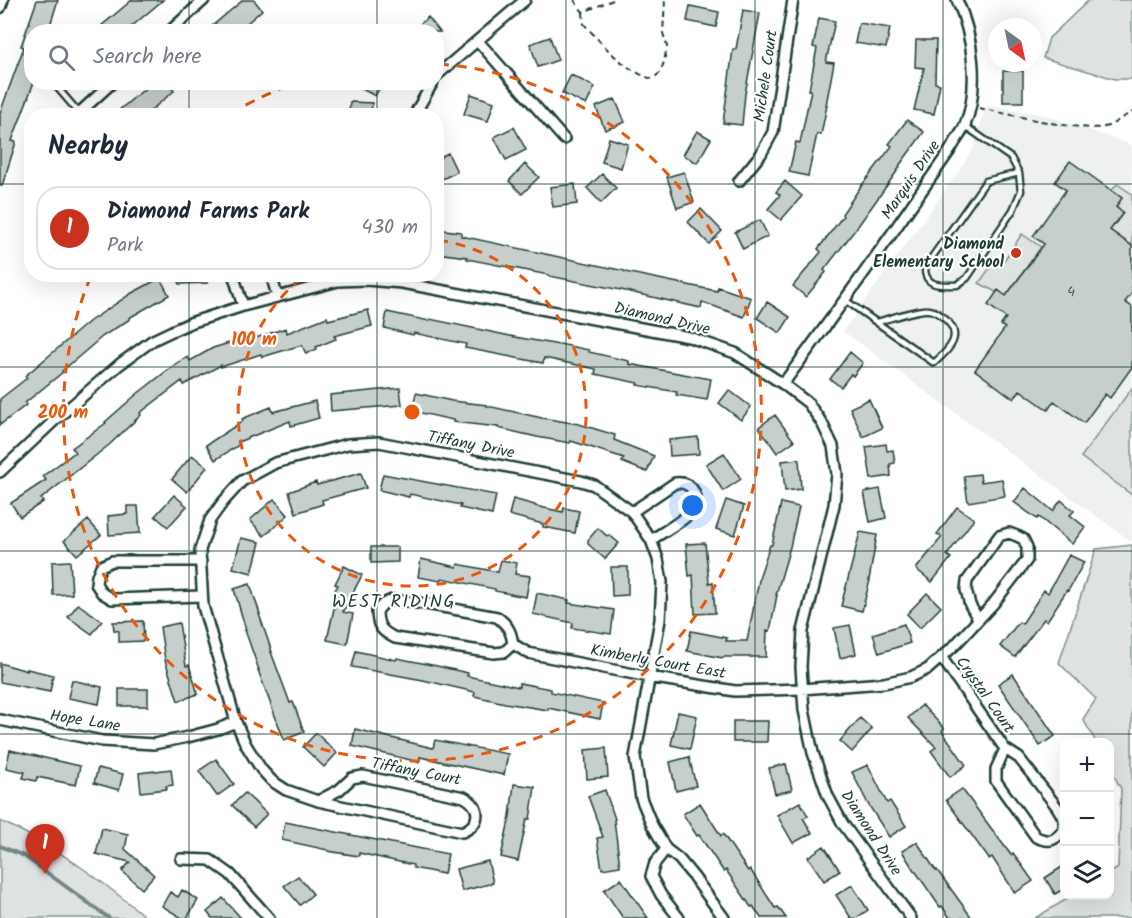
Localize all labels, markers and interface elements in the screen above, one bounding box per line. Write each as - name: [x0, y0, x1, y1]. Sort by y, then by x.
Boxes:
- north arrow: [988, 18, 1042, 72]
- search box: [24, 24, 444, 90]
- street label: Michele Court: [747, 27, 785, 124]
- text: Search here: [93, 40, 201, 75]
- icon: search: [45, 41, 78, 74]
- text: Nearby: [48, 126, 128, 168]
- street label: Marquis Drive: [875, 135, 947, 225]
- text: Diamond Farms Park: [107, 195, 309, 230]
- text: 1: [66, 212, 73, 244]
- text: 430 m: [362, 212, 418, 244]
- text: Park: [107, 230, 143, 262]
- place label: Diamond Elementary School: [873, 232, 1005, 275]
- marker: Diamond Elementary School: [1009, 246, 1023, 260]
- house number: 4: [1067, 281, 1075, 303]
- street label: Diamond Drive: [611, 296, 713, 342]
- text: 100 m: [231, 326, 277, 355]
- text: 200 m: [38, 399, 89, 428]
- centre of rings: [402, 402, 422, 422]
- street label: Tiffany Drive: [426, 424, 516, 466]
- your location: [678, 491, 707, 520]
- district label: WEST RIDING: [332, 588, 456, 617]
- street label: Kimberly Court East: [588, 638, 728, 686]
- street label: Crystal Court: [949, 651, 1021, 739]
- street label: Hope Lane: [48, 703, 122, 739]
- map controls: [1060, 738, 1114, 900]
- button: +: [1060, 738, 1114, 792]
- street label: Tiffany Court: [369, 751, 464, 793]
- street label: Diamond Drive: [834, 785, 908, 881]
- button: −: [1060, 792, 1114, 846]
- pin: 1: [26, 824, 64, 874]
- button: layers: [1060, 846, 1114, 900]

